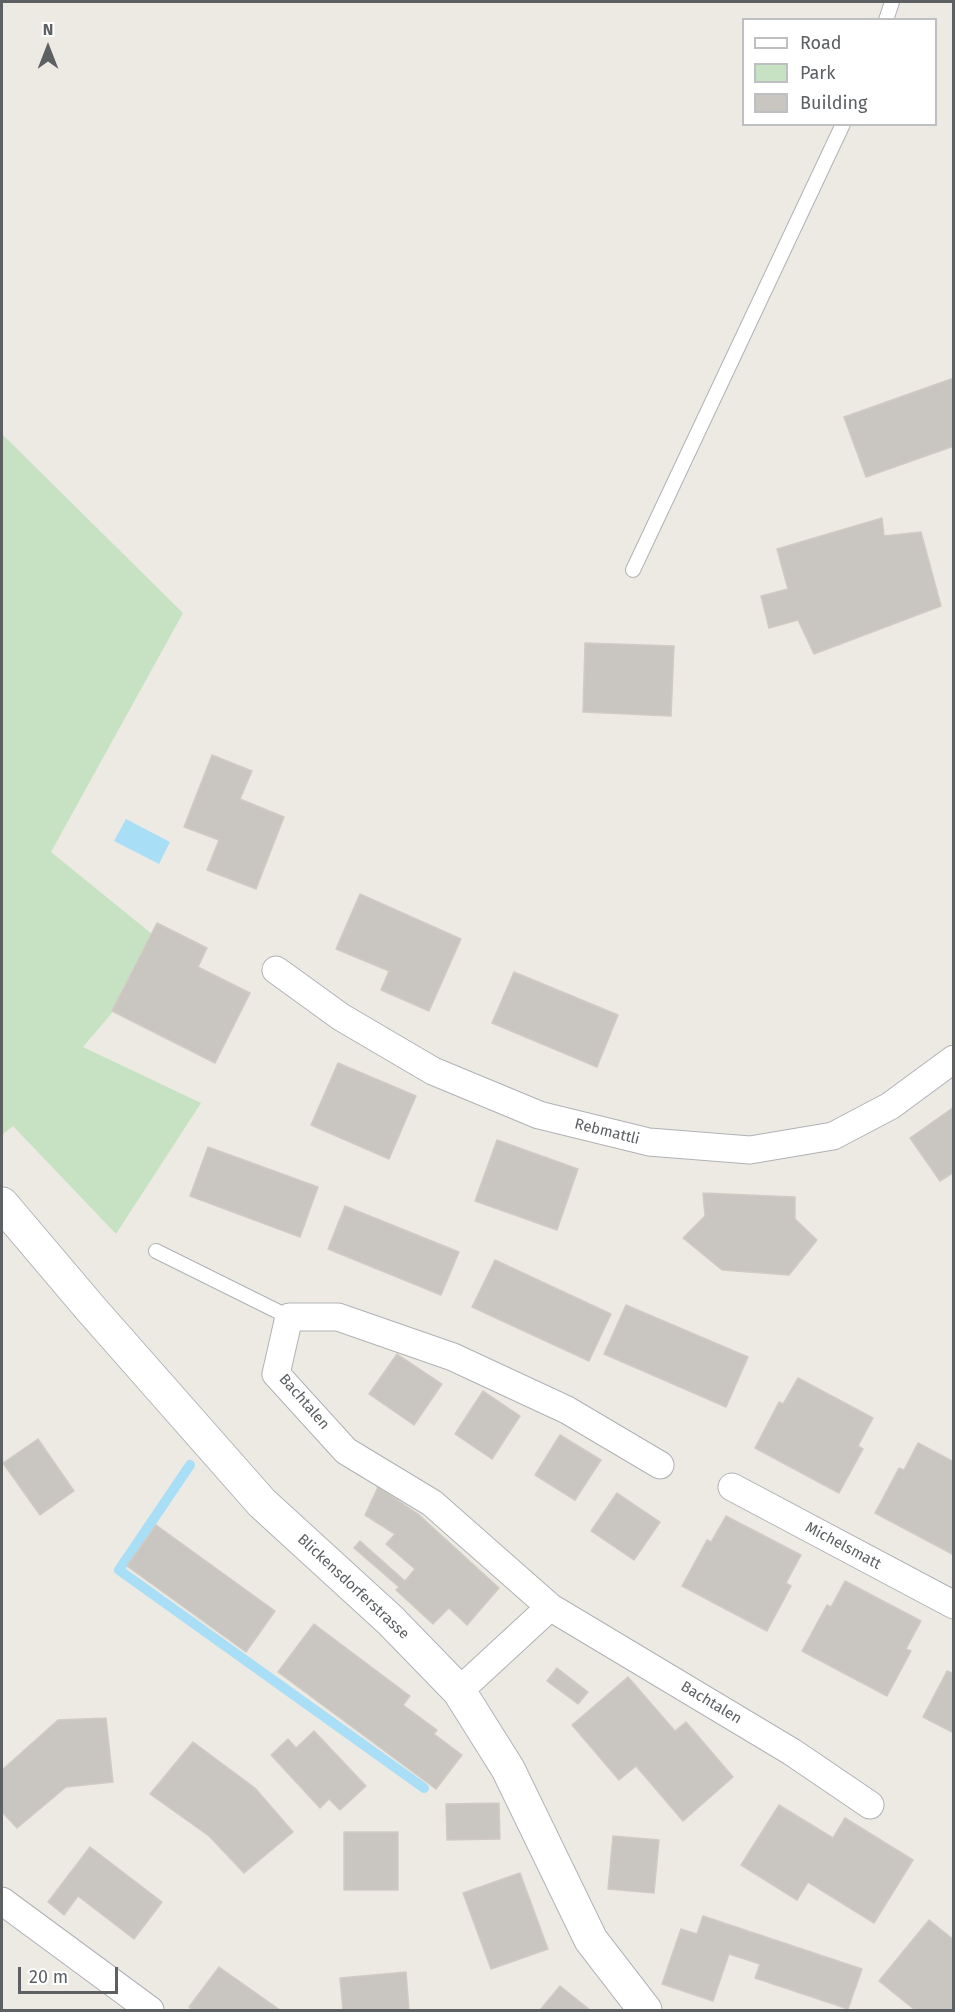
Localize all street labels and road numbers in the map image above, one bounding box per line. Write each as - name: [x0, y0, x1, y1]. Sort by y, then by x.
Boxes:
- street label: Rebmattli: [573, 1115, 641, 1149]
- street label: Bachtalen: [275, 1370, 333, 1434]
- street label: Michelsmatt: [802, 1519, 884, 1573]
- street label: Blickensdorferstrasse: [293, 1531, 413, 1643]
- street label: Bachtalen: [677, 1678, 745, 1728]

